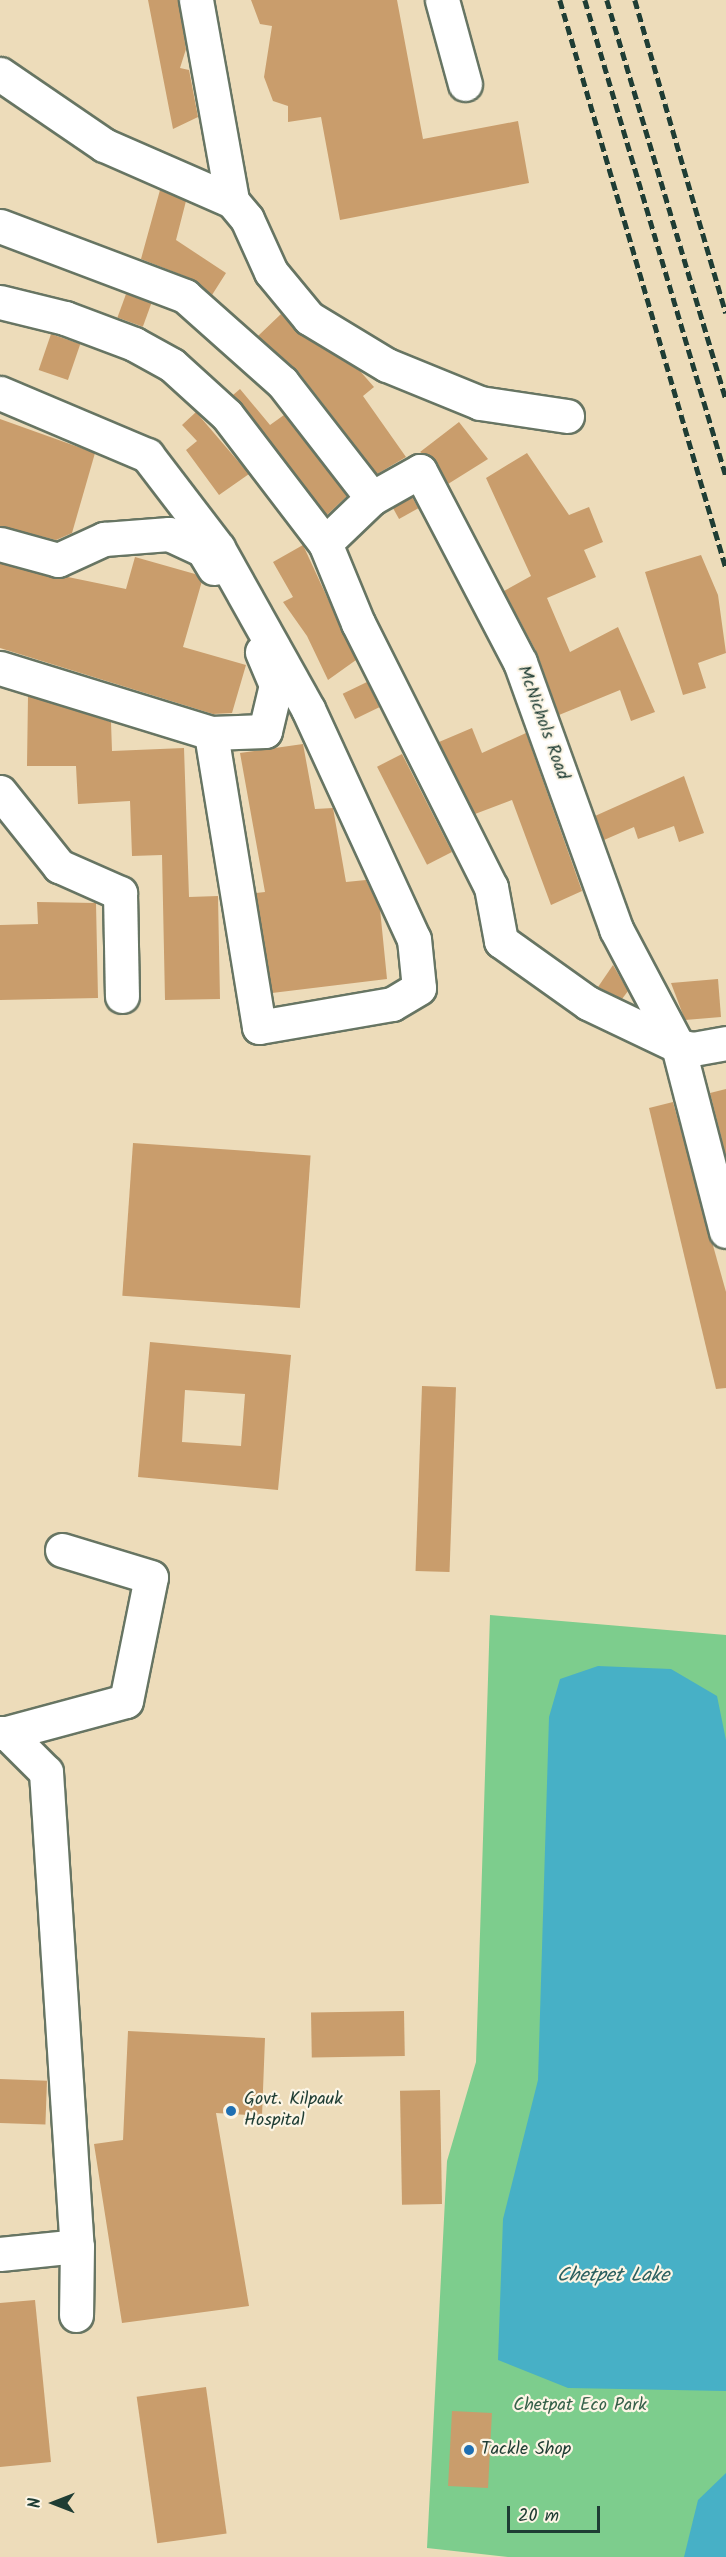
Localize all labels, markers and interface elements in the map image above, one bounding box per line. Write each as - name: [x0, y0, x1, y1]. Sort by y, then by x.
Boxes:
- street label: McNichols Road: [511, 663, 573, 783]
- place label: Govt. Kilpauk Hospital: [244, 2090, 343, 2132]
- marker: Govt. Kilpauk Hospital: [222, 2102, 240, 2120]
- water label: Chetpet Lake: [557, 2264, 669, 2288]
- park label: Chetpat Eco Park: [513, 2395, 647, 2417]
- place label: Tackle Shop: [481, 2439, 571, 2461]
- marker: Tackle Shop: [462, 2443, 476, 2457]
- north arrow: [24, 2473, 84, 2533]
- scale bar: [510, 2494, 603, 2532]
- text: N: [23, 2498, 48, 2508]
- text: 20 m: [518, 2502, 559, 2531]

